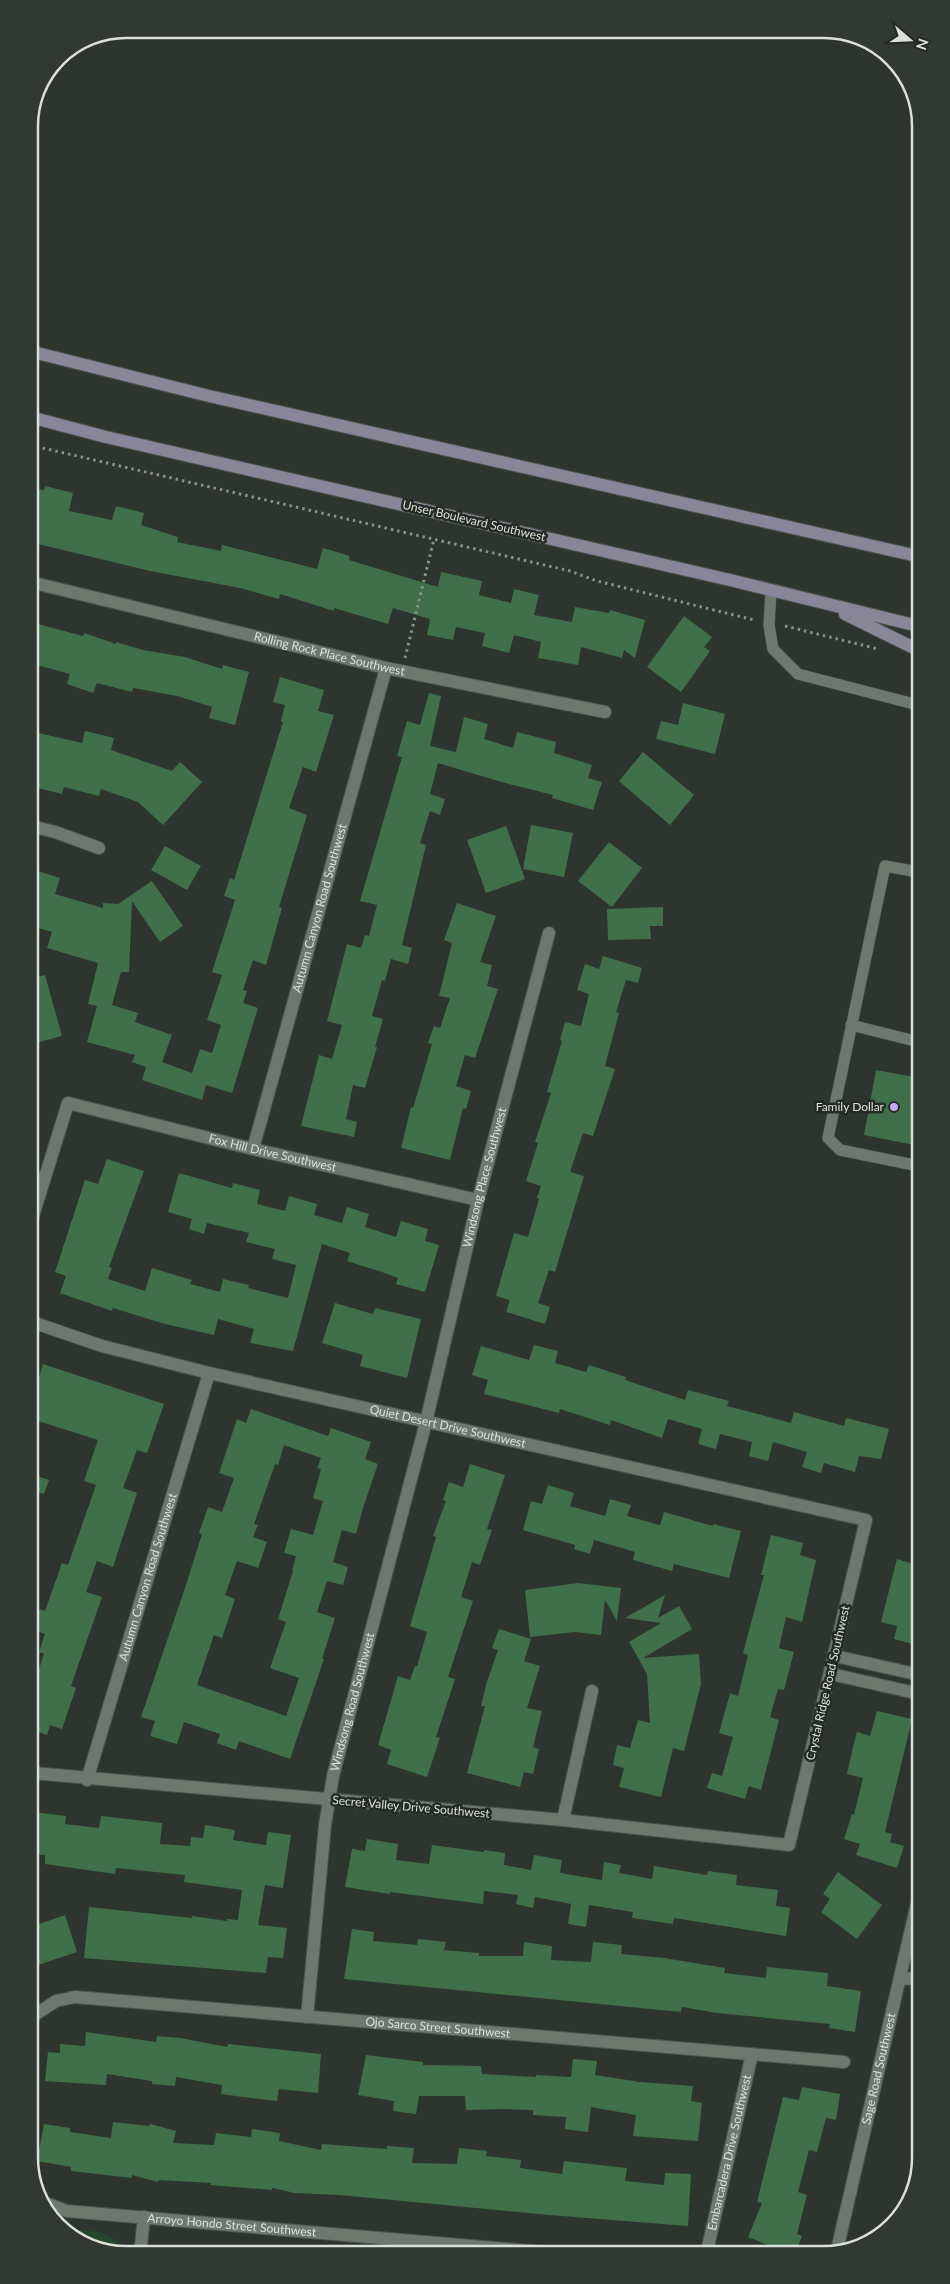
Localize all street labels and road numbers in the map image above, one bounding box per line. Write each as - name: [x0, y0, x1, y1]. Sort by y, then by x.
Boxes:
- street label: Unser Boulevard Southwest: [401, 497, 548, 544]
- street label: Rolling Rock Place Southwest: [253, 628, 407, 679]
- street label: Autumn Canyon Road Southwest: [289, 821, 350, 994]
- street label: Windsong Place Southwest: [459, 1105, 509, 1249]
- street label: Fox Hill Drive Southwest: [207, 1130, 339, 1175]
- street label: Quiet Desert Drive Southwest: [368, 1401, 528, 1451]
- street label: Autumn Canyon Road Southwest: [115, 1490, 180, 1662]
- street label: Crystal Ridge Road Southwest: [802, 1603, 853, 1762]
- street label: Windsong Road Southwest: [327, 1630, 378, 1773]
- street label: Secret Valley Drive Southwest: [332, 1792, 491, 1821]
- street label: Sage Road Southwest: [858, 2011, 899, 2126]
- street label: Ojo Sarco Street Southwest: [365, 2014, 512, 2041]
- street label: Embarcadera Drive Southwest: [704, 2072, 754, 2232]
- street label: Arroyo Hondo Street Southwest: [147, 2210, 317, 2240]

